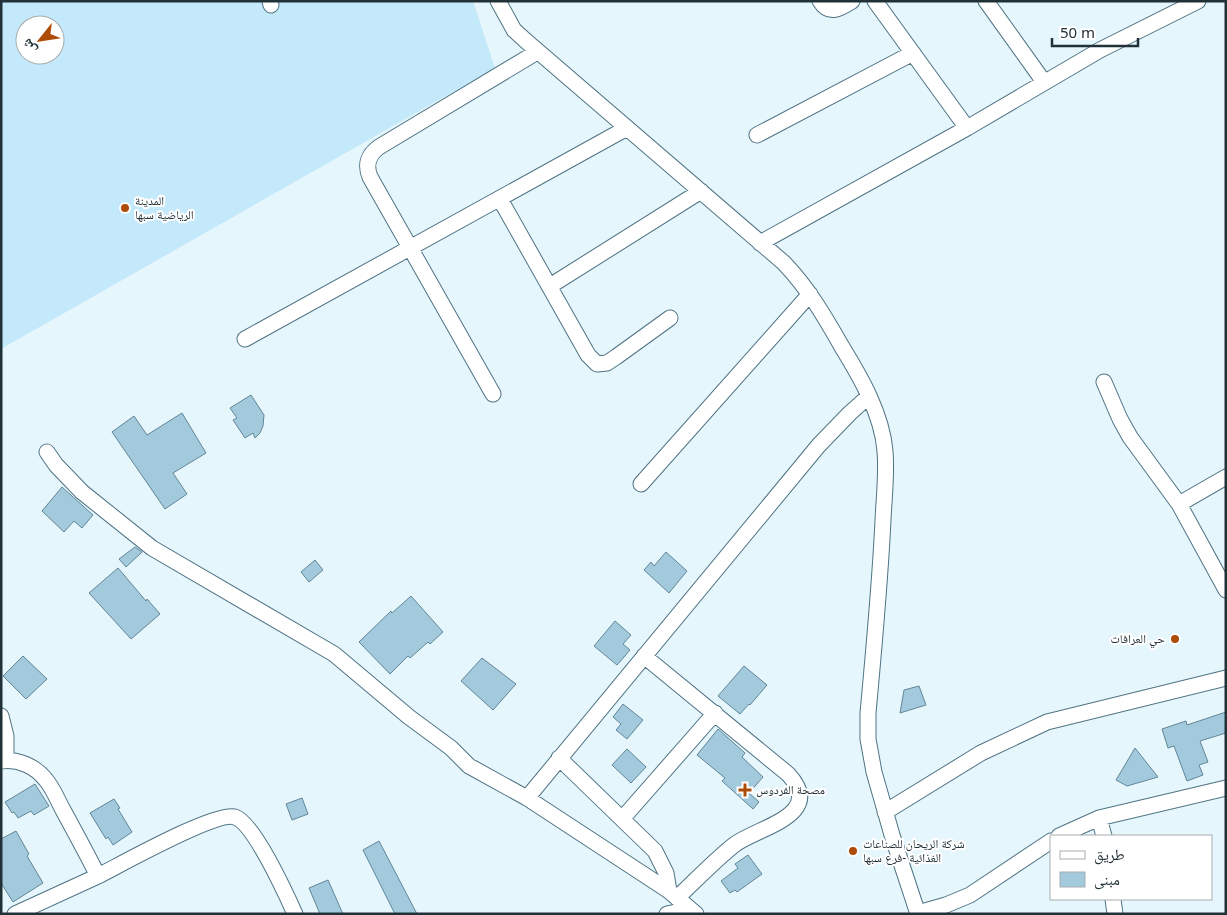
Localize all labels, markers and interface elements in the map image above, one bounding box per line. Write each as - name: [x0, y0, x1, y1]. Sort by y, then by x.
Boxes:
- north arrow: [15, 15, 65, 65]
- scale bar: [1052, 15, 1138, 47]
- text: 50 m: [1060, 22, 1095, 42]
- text: ش: [16, 35, 40, 58]
- place label: المدينة الرياضية سبها: [135, 192, 194, 223]
- marker: المدينة الرياضية سبها: [119, 202, 131, 214]
- place label: حي العرافات: [1111, 630, 1165, 649]
- marker: حي العرافات: [1169, 633, 1181, 645]
- place label: مصحة الفردوس: [756, 781, 825, 798]
- marker: مصحة الفردوس: [738, 783, 752, 797]
- place label: شركة الريحان للصناعات الغذائية -فرع سبها: [863, 835, 965, 866]
- legend: [1050, 835, 1212, 900]
- text: طريق: [1094, 844, 1125, 865]
- marker: شركة الريحان للصناعات الغذائية -فرع سبها: [847, 845, 859, 857]
- text: مبنى: [1094, 869, 1120, 890]

